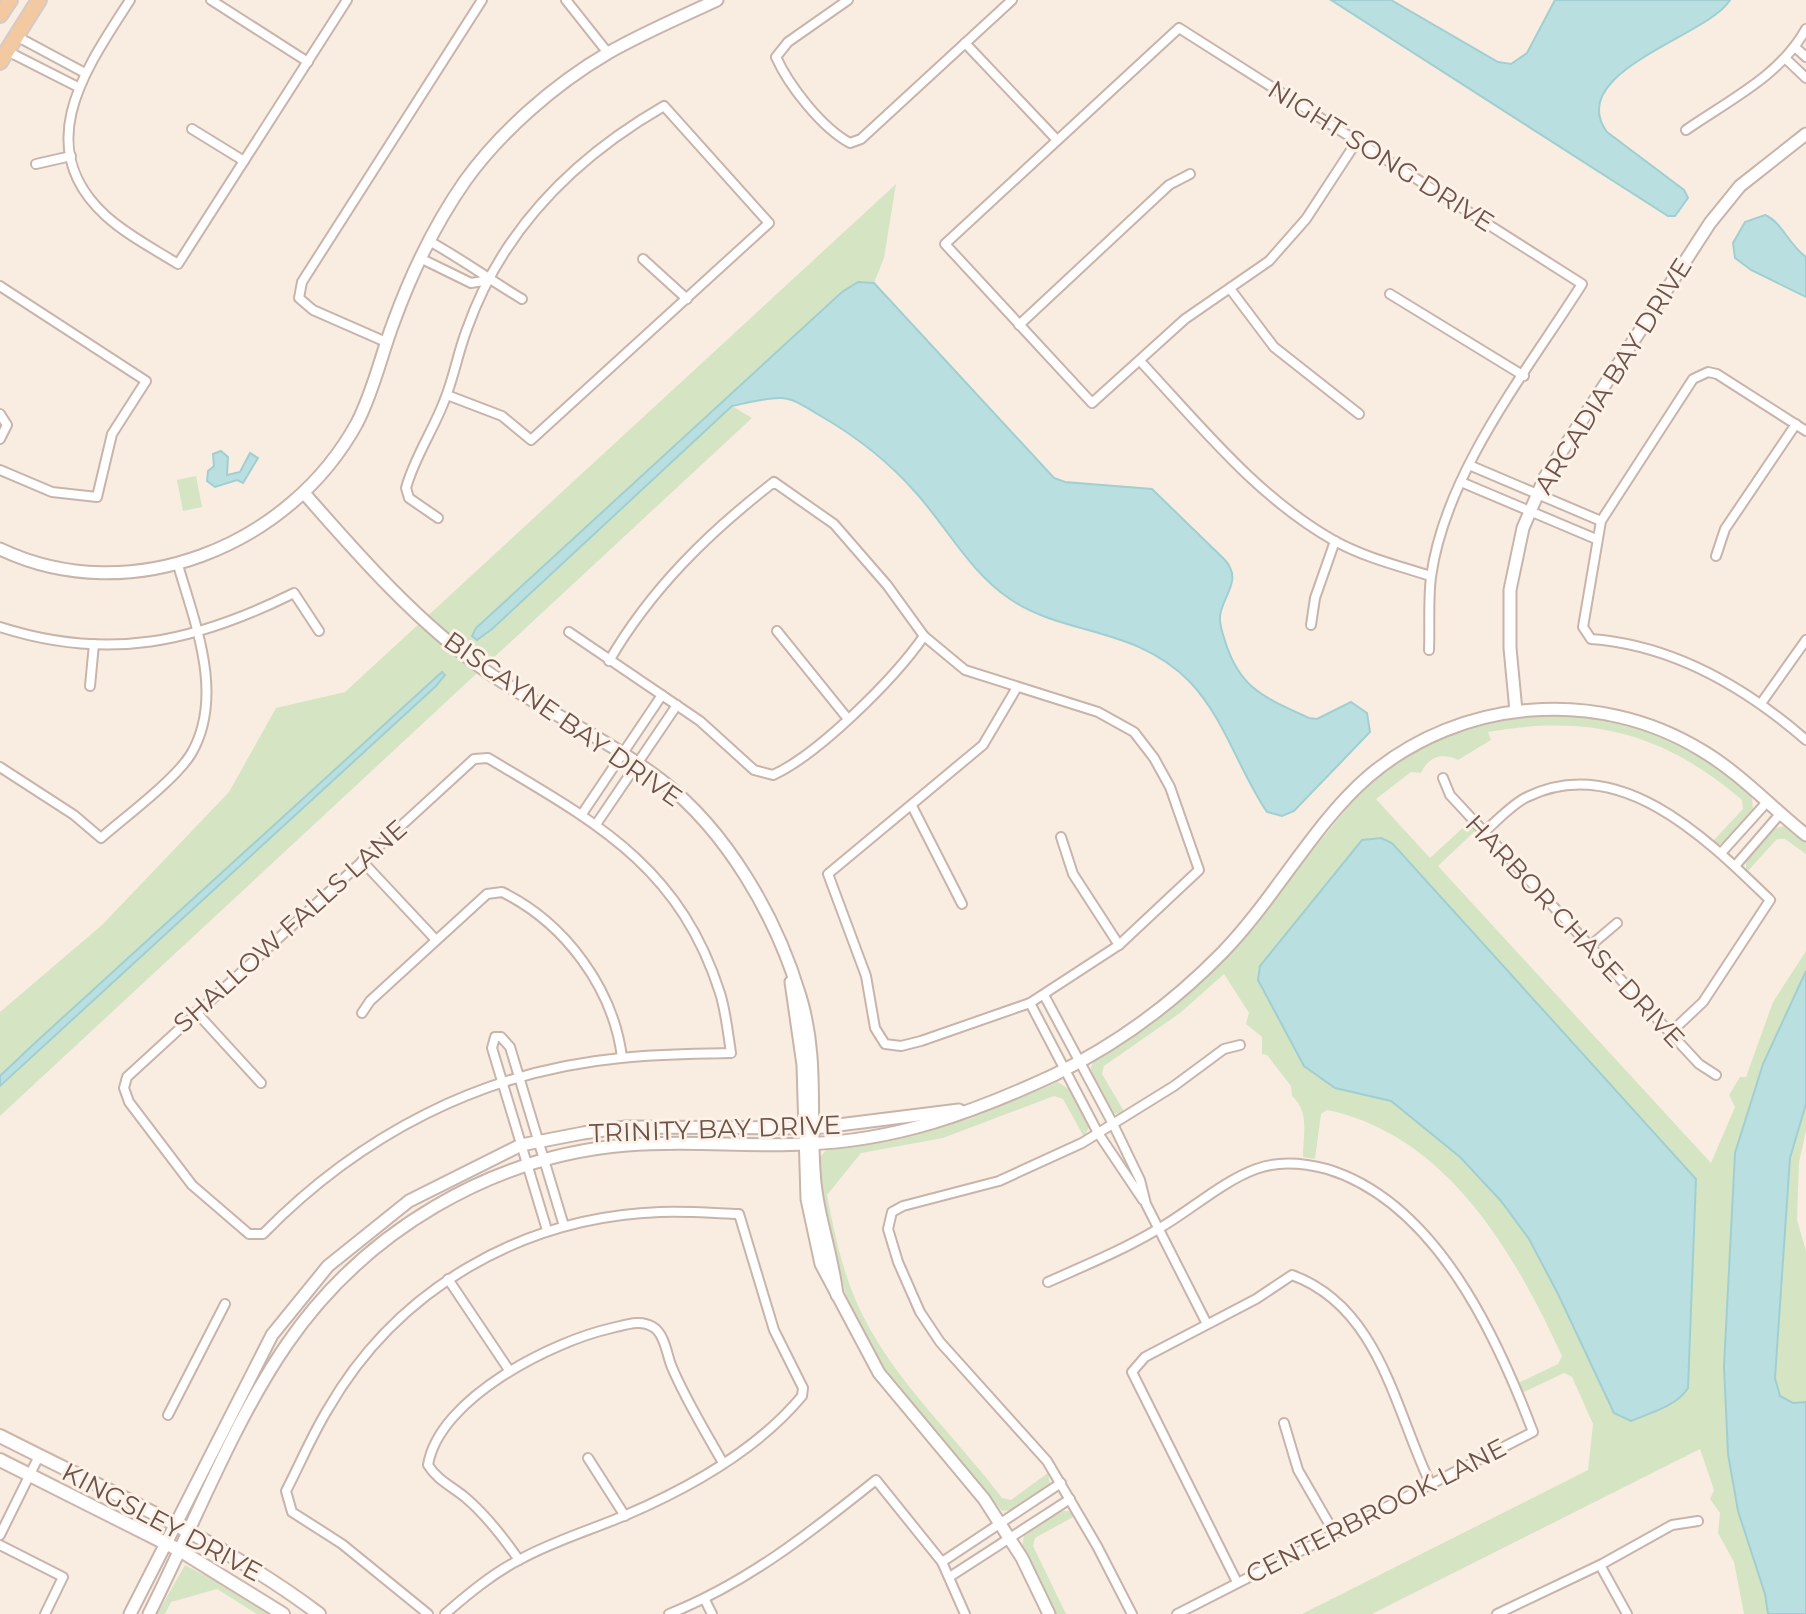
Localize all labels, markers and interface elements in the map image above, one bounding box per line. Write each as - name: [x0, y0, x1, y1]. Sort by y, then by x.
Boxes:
- street label: NIGHT SONG DRIVE: [1262, 73, 1500, 239]
- street label: ARCADIA BAY DRIVE: [1527, 252, 1699, 500]
- street label: BISCAYNE BAY DRIVE: [438, 625, 688, 813]
- street label: HARBOR CHASE DRIVE: [1459, 808, 1691, 1054]
- street label: SHALLOW FALLS LANE: [167, 813, 413, 1039]
- street label: TRINITY BAY DRIVE: [589, 1109, 841, 1149]
- street label: CENTERBROOK LANE: [1240, 1431, 1512, 1591]
- street label: KINGSLEY DRIVE: [56, 1456, 268, 1588]

